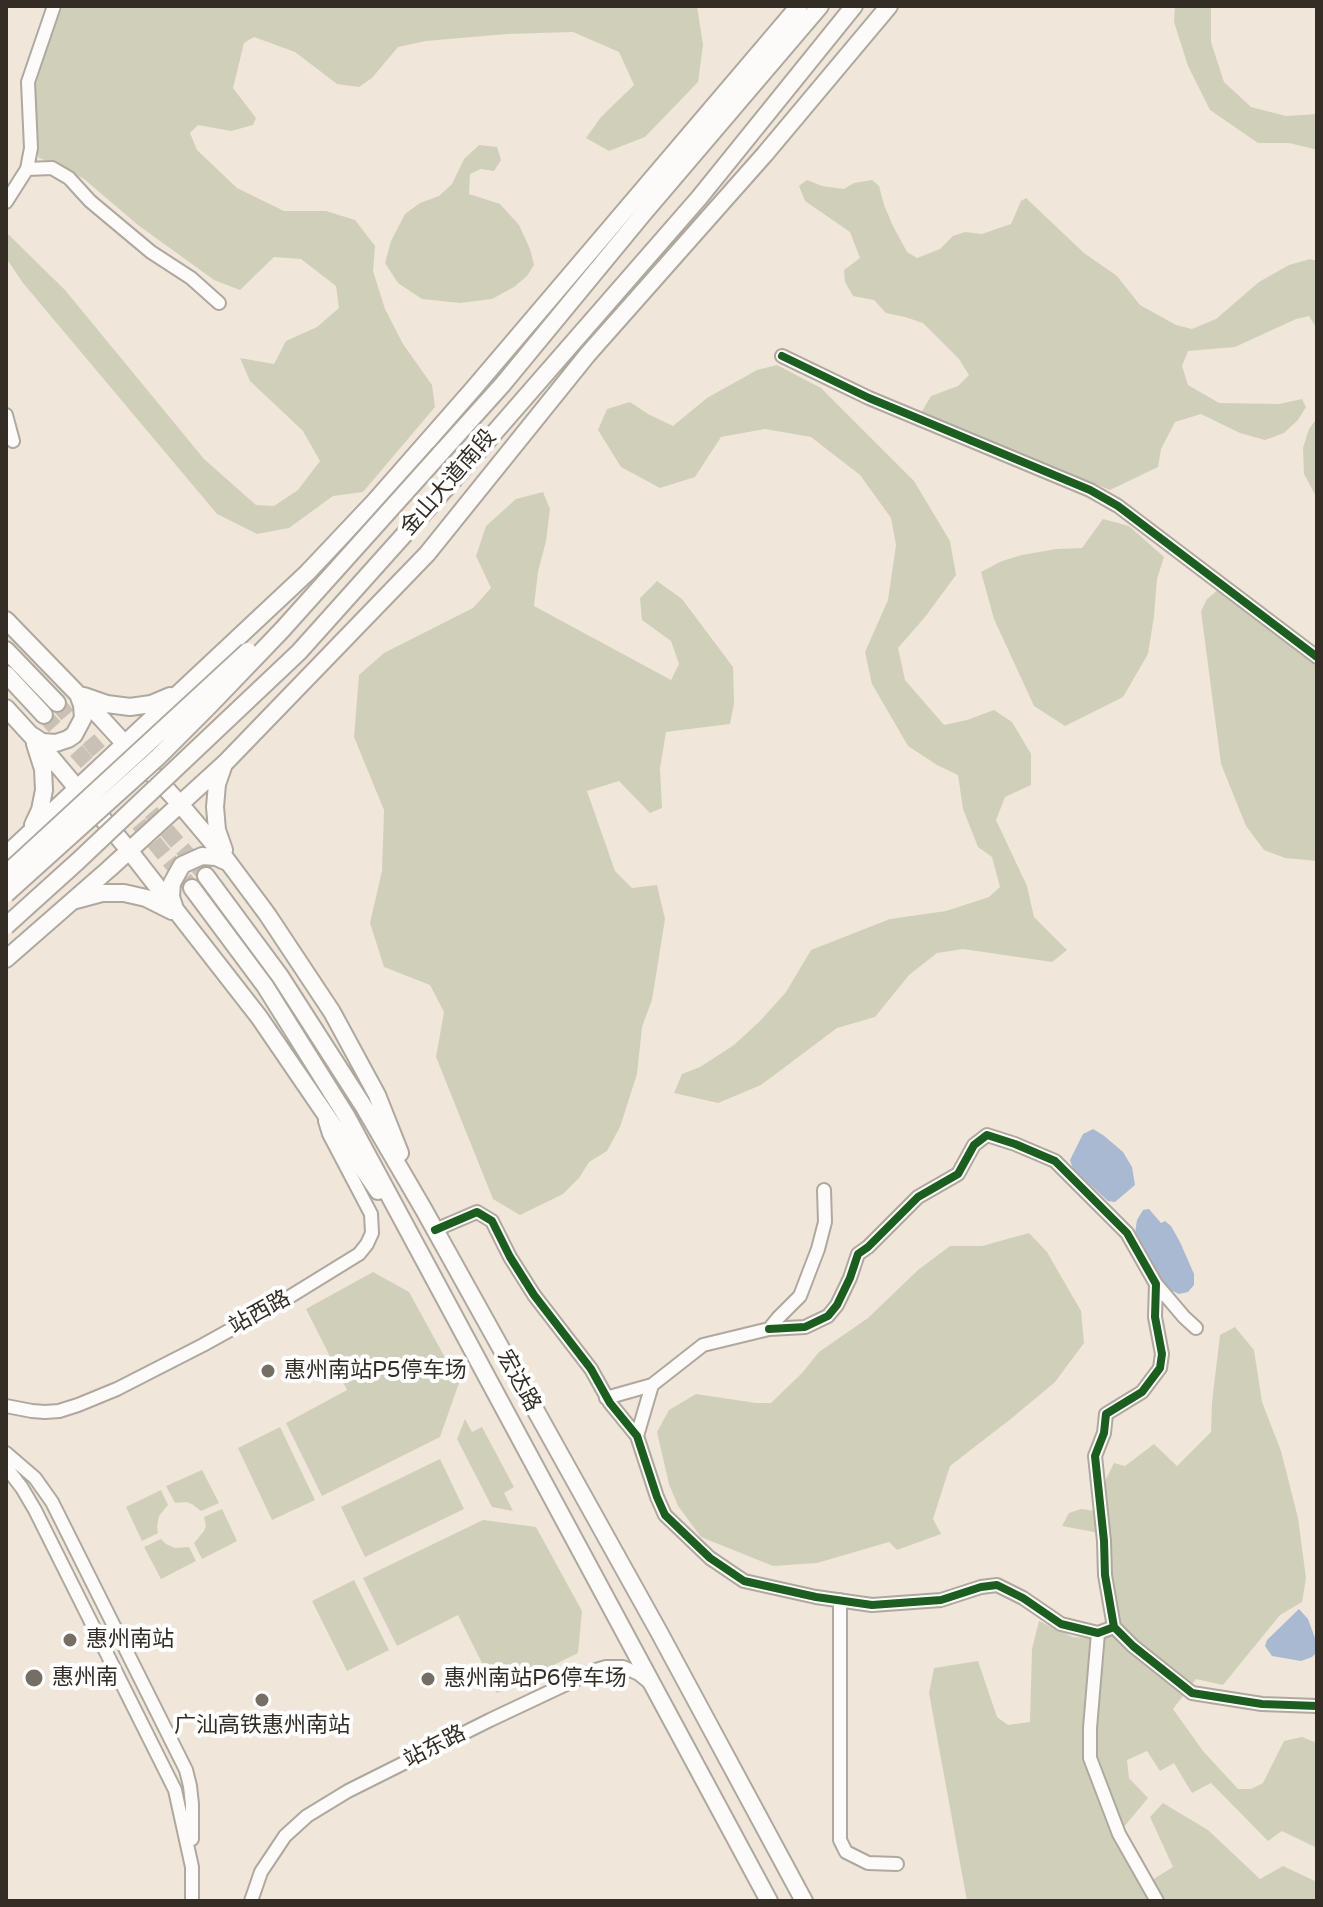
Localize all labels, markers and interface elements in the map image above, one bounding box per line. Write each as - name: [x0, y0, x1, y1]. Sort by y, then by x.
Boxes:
- street label: 金山大道南段: [396, 425, 502, 541]
- street label: 站西路: [225, 1285, 295, 1341]
- street label: 宏达路: [490, 1346, 546, 1416]
- place label: 惠州南站P5停车场: [284, 1358, 467, 1384]
- marker: 惠州南站P5停车场: [259, 1362, 277, 1380]
- place label: 惠州南站: [86, 1627, 174, 1653]
- marker: 惠州南站: [61, 1631, 79, 1649]
- place label: 惠州南: [52, 1665, 118, 1691]
- place label: 惠州南站P6停车场: [444, 1666, 627, 1692]
- marker: 惠州南: [23, 1667, 45, 1689]
- marker: 惠州南站P6停车场: [419, 1670, 437, 1688]
- marker: 广汕高铁惠州南站: [253, 1691, 271, 1709]
- place label: 广汕高铁惠州南站: [174, 1713, 350, 1739]
- street label: 站东路: [400, 1720, 470, 1774]

